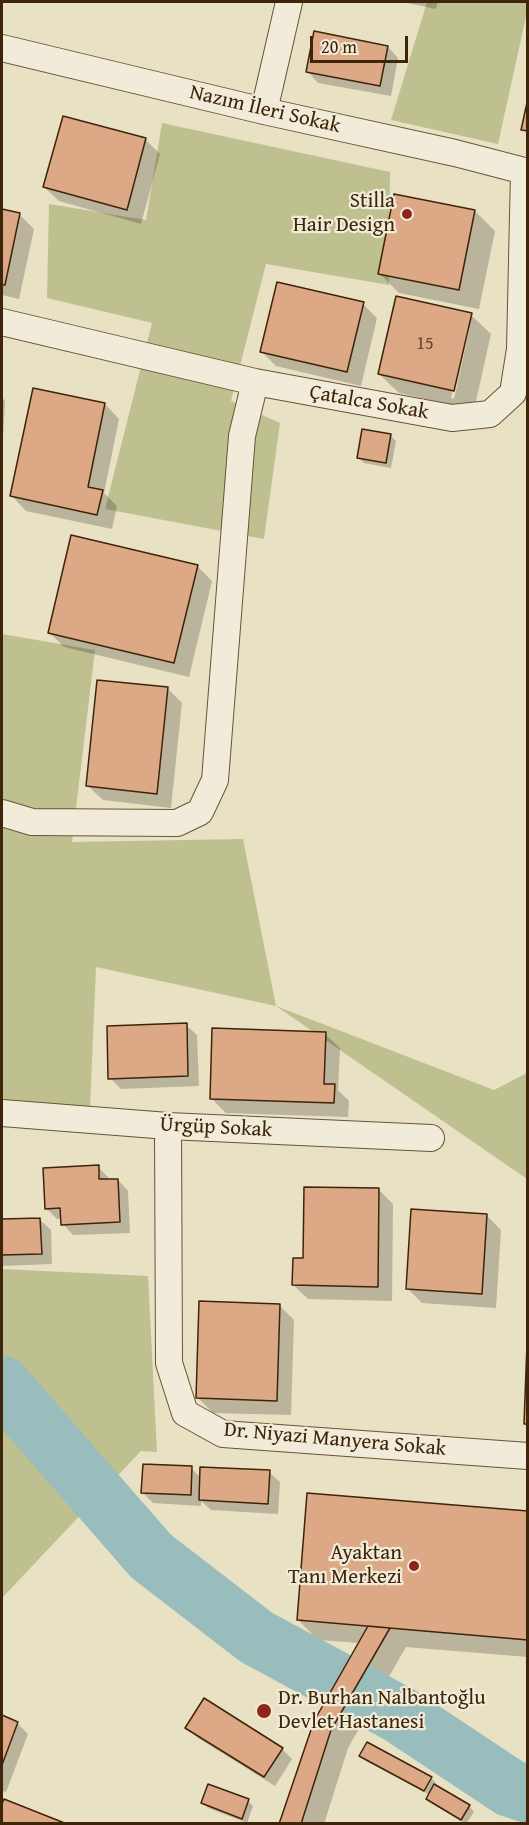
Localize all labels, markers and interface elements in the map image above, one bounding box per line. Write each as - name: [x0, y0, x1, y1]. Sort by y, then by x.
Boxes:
- scale bar: [313, 24, 410, 62]
- text: 20 m: [321, 33, 357, 60]
- street label: Nazım İleri Sokak: [187, 80, 343, 140]
- place label: Stilla Hair Design: [293, 189, 395, 239]
- marker: Stilla Hair Design: [400, 207, 414, 221]
- house number: 15: [416, 333, 434, 355]
- street label: Çatalca Sokak: [307, 380, 431, 426]
- street label: Ürgüp Sokak: [159, 1112, 273, 1144]
- street label: Dr. Niyazi Manyera Sokak: [223, 1418, 447, 1462]
- place label: Ayaktan Tanı Merkezi: [288, 1541, 402, 1591]
- marker: Ayaktan Tanı Merkezi: [407, 1559, 421, 1573]
- place label: Dr. Burhan Nalbantoğlu Devlet Hastanesi: [278, 1686, 486, 1736]
- marker: Dr. Burhan Nalbantoğlu Devlet Hastanesi: [255, 1702, 273, 1720]

